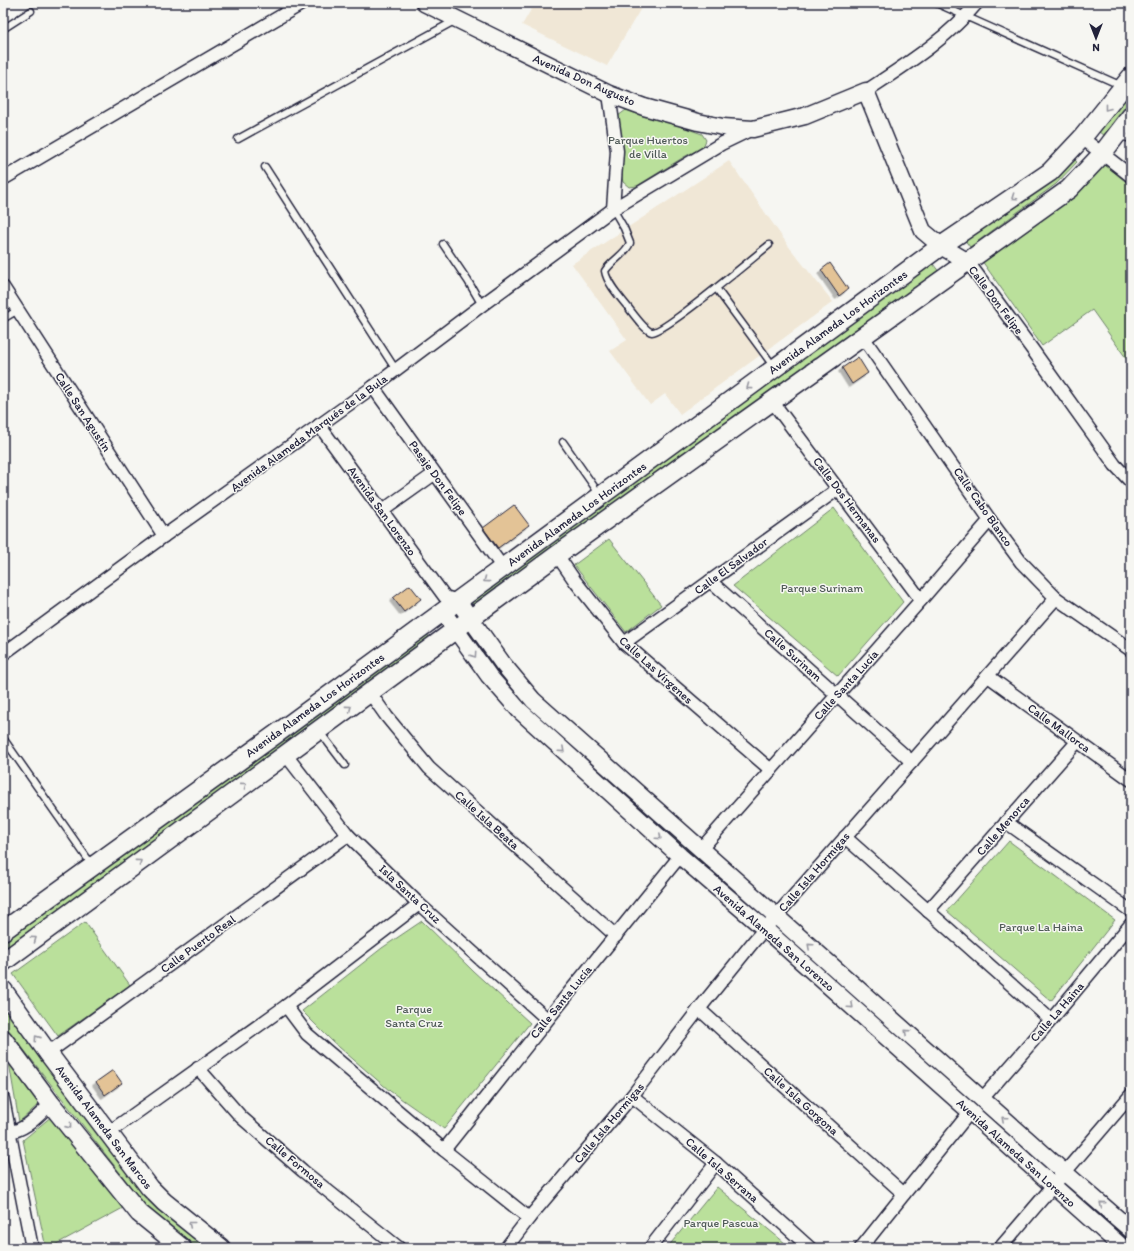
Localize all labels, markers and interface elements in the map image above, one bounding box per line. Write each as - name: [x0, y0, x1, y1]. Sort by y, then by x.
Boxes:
- north arrow: [1076, 18, 1116, 58]
- text: N: [1092, 41, 1100, 54]
- street label: Avenida Don Augusto: [531, 51, 637, 109]
- one-way arrow: [1104, 103, 1111, 110]
- park label: Parque Huertos de Villa: [608, 133, 688, 161]
- one-way arrow: [1011, 192, 1018, 199]
- street label: Calle Don Felipe: [966, 263, 1026, 337]
- street label: Avenida Alameda Los Horizontes: [766, 267, 910, 377]
- street label: Calle San Agustín: [52, 370, 114, 454]
- street label: Avenida Alameda Marqués de la Bula: [228, 371, 391, 495]
- one-way arrow: [747, 383, 754, 390]
- street label: Pasaje Don Felipe: [406, 438, 470, 518]
- street label: Calle Dos Hermanas: [810, 454, 884, 546]
- street label: Avenida Alameda Los Horizontes: [505, 459, 649, 569]
- street label: Avenida San Lorenzo: [345, 464, 419, 558]
- street label: Calle Cabo Blanco: [950, 465, 1016, 549]
- street label: Calle El Salvador: [692, 535, 771, 597]
- one-way arrow: [484, 575, 491, 582]
- park label: Parque Surinam: [781, 581, 864, 595]
- street label: Calle Surinam: [761, 625, 825, 685]
- street label: Calle Las Vírgenes: [616, 633, 696, 707]
- street label: Calle Santa Lucía: [811, 646, 882, 723]
- street label: Avenida Alameda Los Horizontes: [243, 650, 387, 760]
- one-way arrow: [469, 651, 477, 658]
- street label: Calle Mallorca: [1025, 701, 1093, 755]
- one-way arrow: [345, 706, 352, 713]
- one-way arrow: [558, 745, 565, 752]
- one-way arrow: [240, 783, 247, 790]
- street label: Calle Isla Beata: [452, 788, 523, 853]
- street label: Calle Menorca: [974, 794, 1033, 858]
- street label: Calle Isla Hormigas: [776, 829, 852, 915]
- one-way arrow: [654, 832, 662, 840]
- one-way arrow: [135, 860, 142, 867]
- street label: Isla Santa Cruz: [376, 862, 444, 927]
- street label: Avenida Alameda San Lorenzo: [711, 882, 837, 994]
- street label: Calle Puerto Real: [158, 912, 239, 976]
- park label: Parque La Haina: [999, 920, 1084, 934]
- one-way arrow: [30, 937, 37, 944]
- one-way arrow: [807, 943, 814, 950]
- street label: Calle Santa Lucía: [527, 962, 595, 1041]
- street label: Calle La Haina: [1027, 979, 1087, 1045]
- one-way arrow: [846, 1001, 854, 1008]
- park label: Parque Santa Cruz: [385, 1002, 443, 1030]
- one-way arrow: [904, 1030, 911, 1037]
- one-way arrow: [34, 1035, 42, 1042]
- street label: Avenida Alameda San Marcos: [53, 1062, 155, 1192]
- street label: Calle Isla Gorgona: [761, 1064, 842, 1139]
- street label: Calle Isla Hormigas: [571, 1080, 647, 1166]
- street label: Avenida Alameda San Lorenzo: [954, 1096, 1078, 1210]
- one-way arrow: [1001, 1116, 1009, 1123]
- one-way arrow: [64, 1122, 71, 1129]
- street label: Calle Formosa: [262, 1133, 328, 1191]
- street label: Calle Isla Serrana: [683, 1135, 762, 1206]
- one-way arrow: [1099, 1202, 1106, 1209]
- park label: Parque Pascua: [683, 1216, 759, 1230]
- one-way arrow: [188, 1221, 195, 1228]

